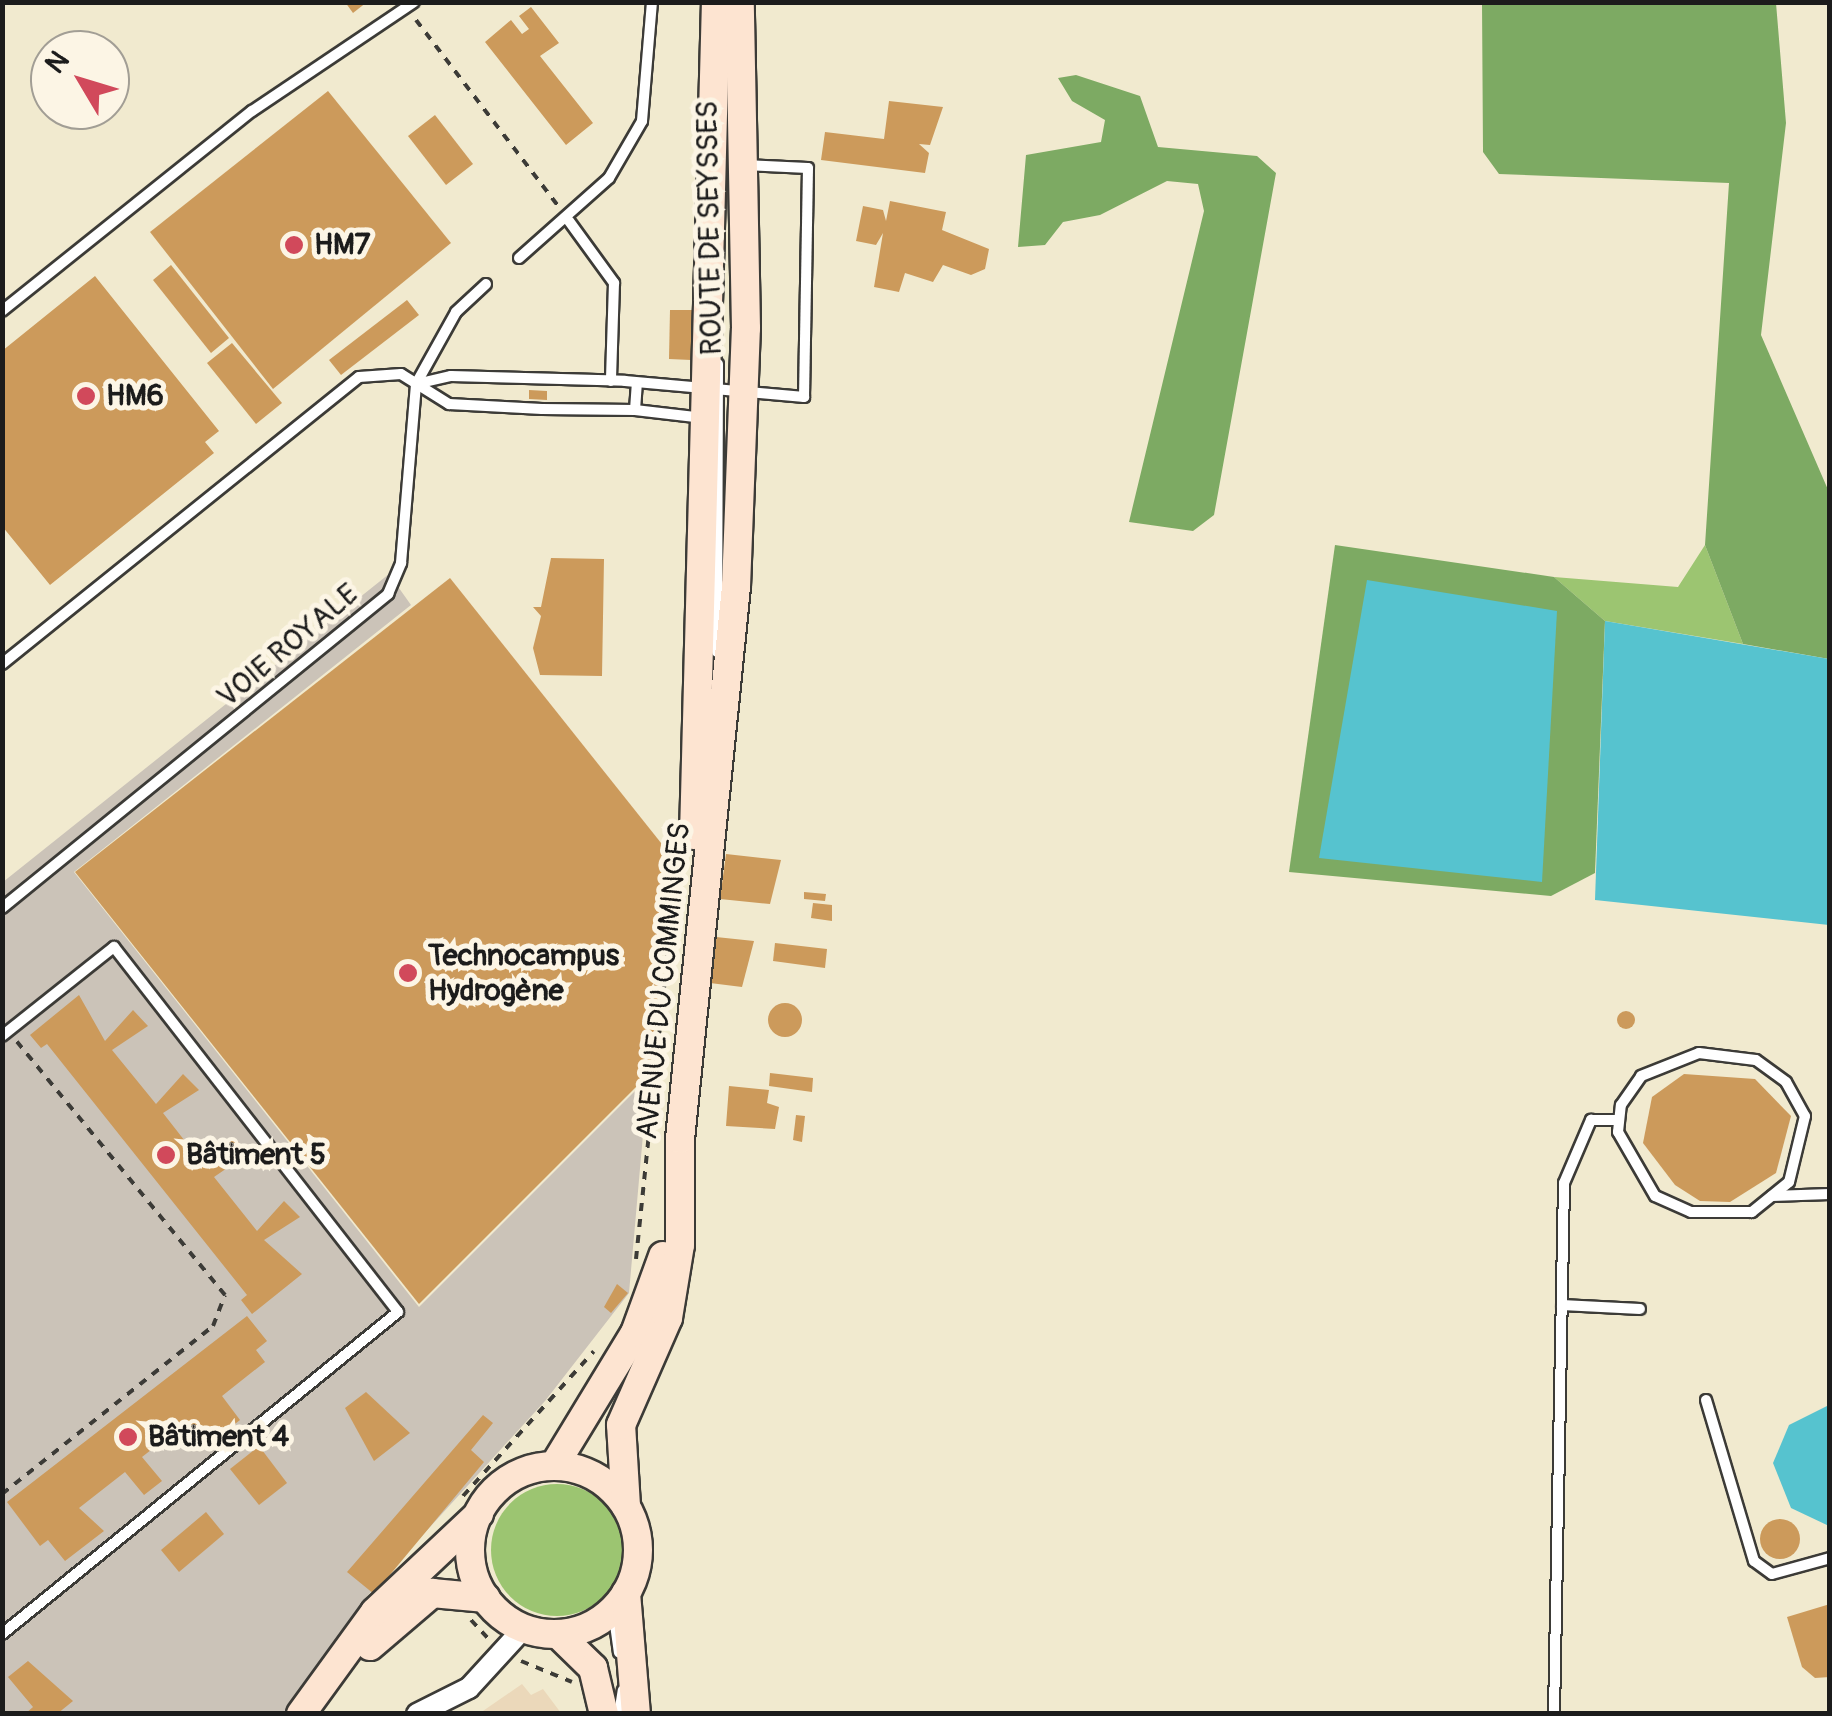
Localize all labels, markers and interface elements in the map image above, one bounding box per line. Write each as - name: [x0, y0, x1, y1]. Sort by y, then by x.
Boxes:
- north arrow: [30, 30, 130, 130]
- text: N: [38, 44, 77, 81]
- street label: ROUTE DE SEYSSES: [690, 100, 730, 356]
- place label: HM7: [314, 227, 370, 263]
- marker: HM7: [283, 234, 305, 256]
- place label: HM6: [106, 378, 164, 414]
- marker: HM6: [75, 385, 97, 407]
- street label: VOIE ROYALE: [210, 576, 366, 716]
- street label: AVENUE DU COMMINGES: [629, 821, 699, 1141]
- place label: Technocampus Hydrogène: [428, 938, 619, 1008]
- marker: Technocampus Hydrogène: [397, 962, 419, 984]
- place label: Bâtiment 5: [186, 1137, 326, 1173]
- marker: Bâtiment 5: [155, 1144, 177, 1166]
- place label: Bâtiment 4: [148, 1419, 289, 1455]
- marker: Bâtiment 4: [117, 1426, 139, 1448]

